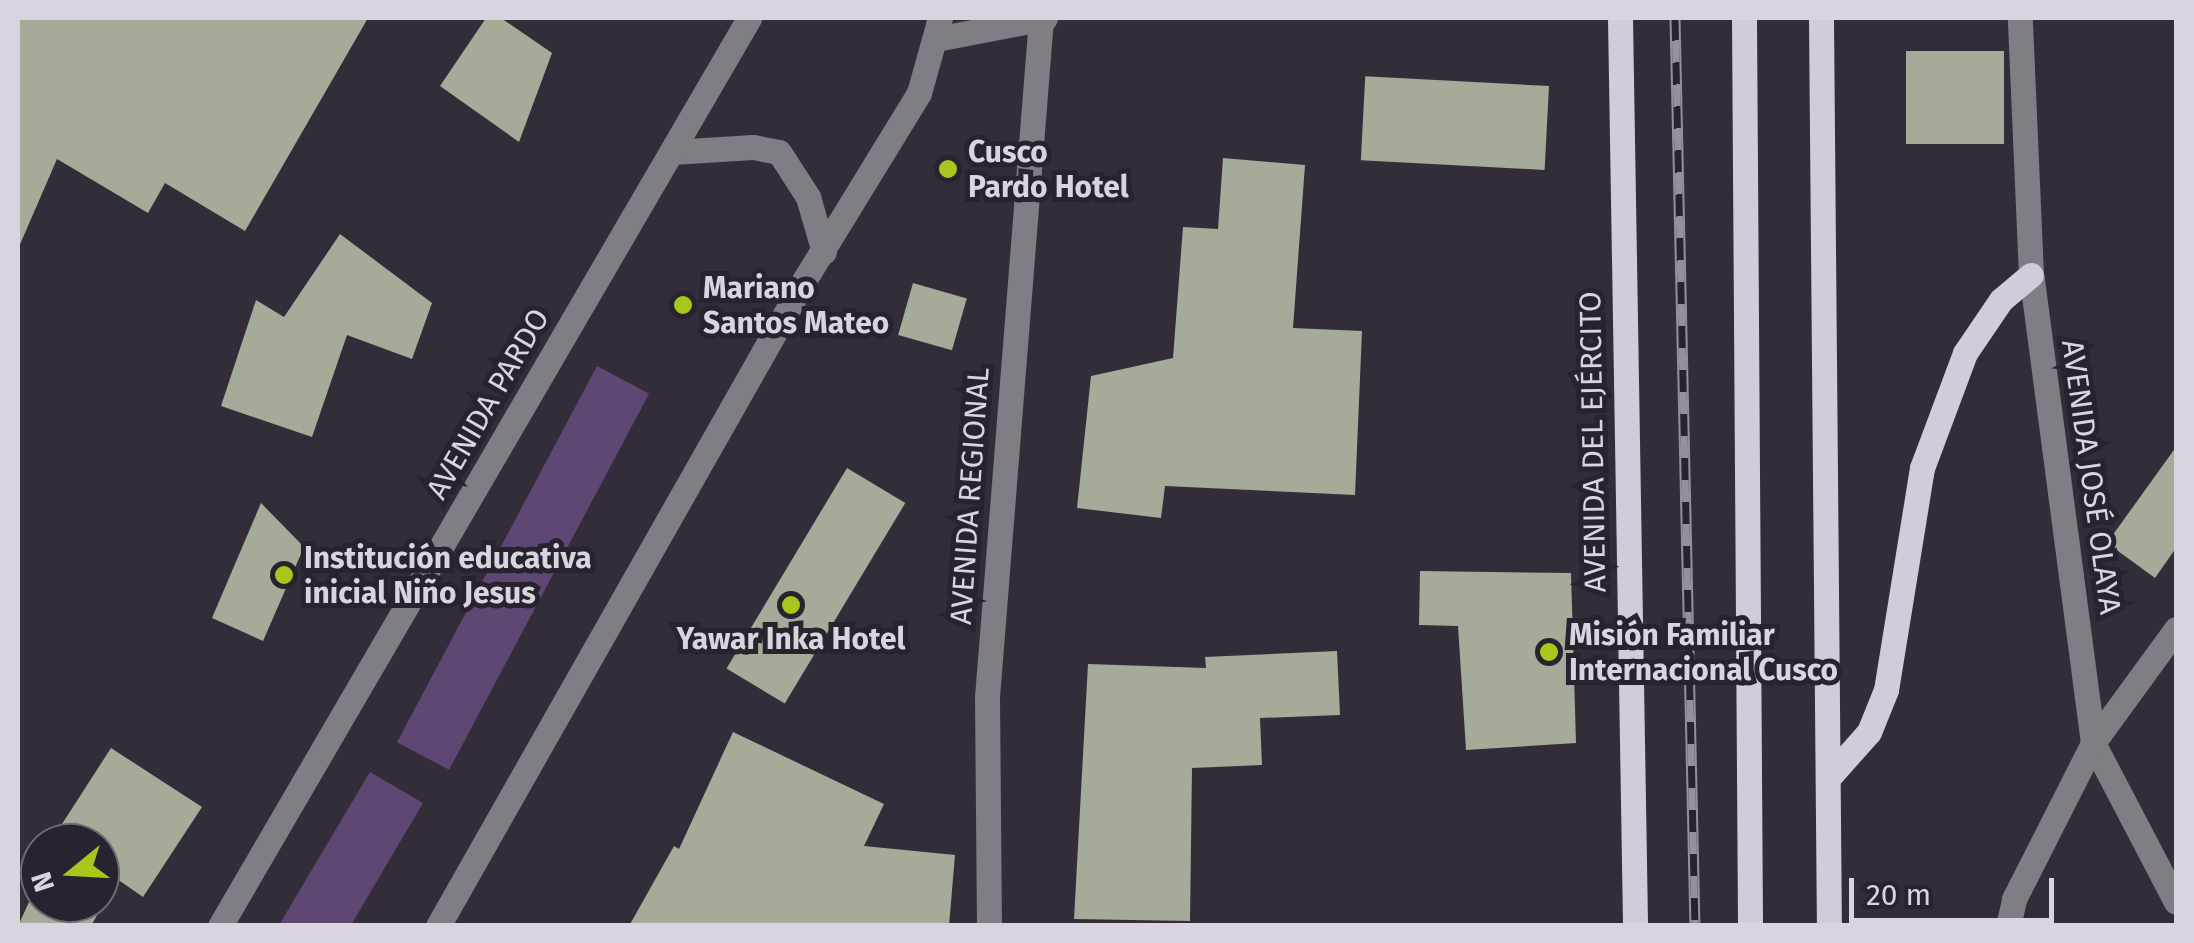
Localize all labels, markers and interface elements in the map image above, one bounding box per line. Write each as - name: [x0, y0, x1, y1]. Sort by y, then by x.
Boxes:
- place label: Cusco Pardo Hotel: [968, 134, 1129, 204]
- marker: Cusco Pardo Hotel: [937, 158, 959, 180]
- place label: Mariano Santos Mateo: [703, 270, 889, 340]
- street label: AVENIDA DEL EJÉRCITO: [1572, 291, 1614, 593]
- marker: Mariano Santos Mateo: [672, 294, 694, 316]
- street label: AVENIDA PARDO: [419, 302, 557, 506]
- street label: AVENIDA JOSÉ OLAYA: [2054, 337, 2128, 617]
- street label: AVENIDA REGIONAL: [943, 366, 997, 626]
- place label: Institución educativa inicial Niño Jesus: [304, 540, 592, 610]
- marker: Institución educativa inicial Niño Jesus: [273, 564, 295, 586]
- marker: Yawar Inka Hotel: [780, 594, 802, 616]
- place label: Misión Familiar Internacional Cusco: [1569, 617, 1838, 688]
- place label: Yawar Inka Hotel: [677, 621, 905, 657]
- marker: Misión Familiar Internacional Cusco: [1538, 641, 1560, 663]
- north arrow: [20, 823, 120, 923]
- scale bar: [1854, 858, 2059, 920]
- text: N: [24, 868, 61, 896]
- text: 20 m: [1866, 877, 1931, 913]

